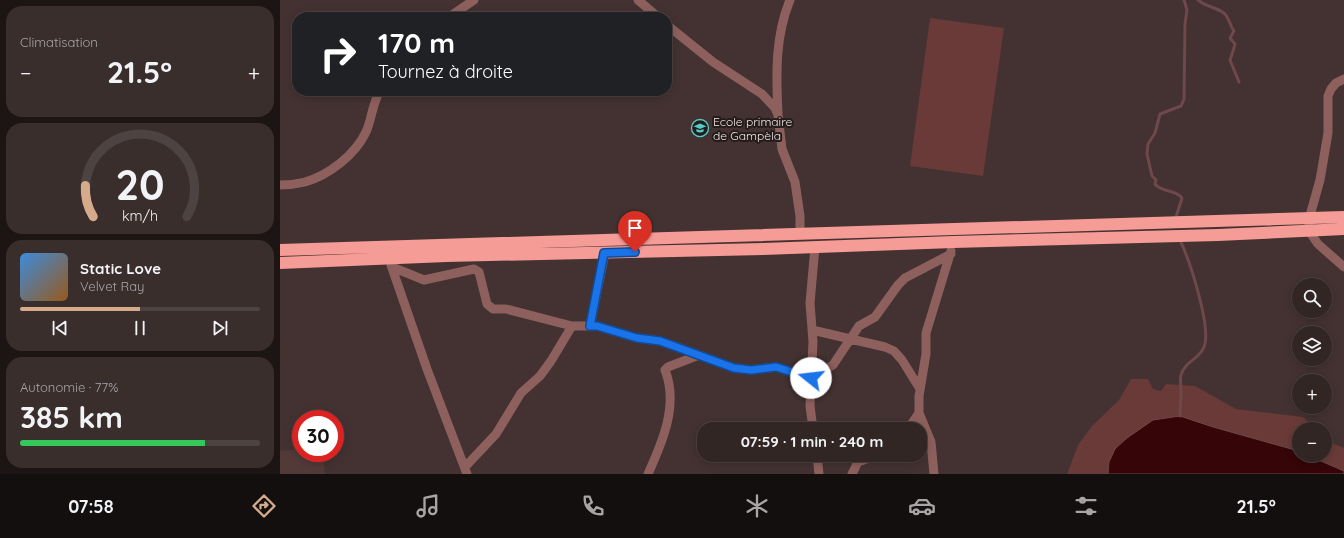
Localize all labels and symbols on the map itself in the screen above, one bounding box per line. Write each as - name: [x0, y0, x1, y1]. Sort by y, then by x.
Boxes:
- place label: Ecole primaire de Gampèla: [713, 114, 793, 143]
- school or university icon: Ecole primaire de Gampèla: [690, 118, 710, 138]
- pin: [618, 211, 652, 252]
- position arrow: [790, 357, 832, 399]
- speed limit sign: 30: [292, 410, 344, 462]

